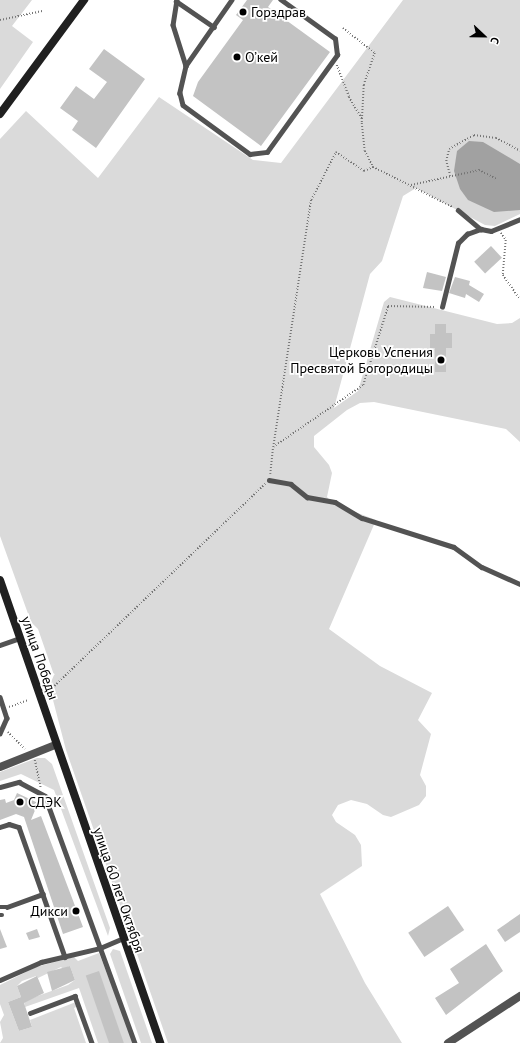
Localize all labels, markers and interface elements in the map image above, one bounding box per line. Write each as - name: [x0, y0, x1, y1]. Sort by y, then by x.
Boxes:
- place label: Горздрав: [251, 4, 306, 20]
- marker: Горздрав: [238, 7, 248, 17]
- north arrow: [464, 16, 504, 56]
- text: С: [487, 35, 503, 46]
- place label: О’кей: [245, 49, 278, 65]
- marker: О’кей: [232, 52, 242, 62]
- place label: Церковь Успения Пресвятой Богородицы: [290, 344, 433, 376]
- marker: Церковь Успения Пресвятой Богородицы: [436, 355, 446, 365]
- street label: улица Победы: [18, 614, 62, 702]
- place label: СДЭК: [28, 794, 62, 810]
- marker: СДЭК: [15, 797, 25, 807]
- street label: улица 60 лет Октября: [90, 825, 148, 955]
- place label: Дикси: [30, 903, 68, 919]
- marker: Дикси: [71, 906, 81, 916]

